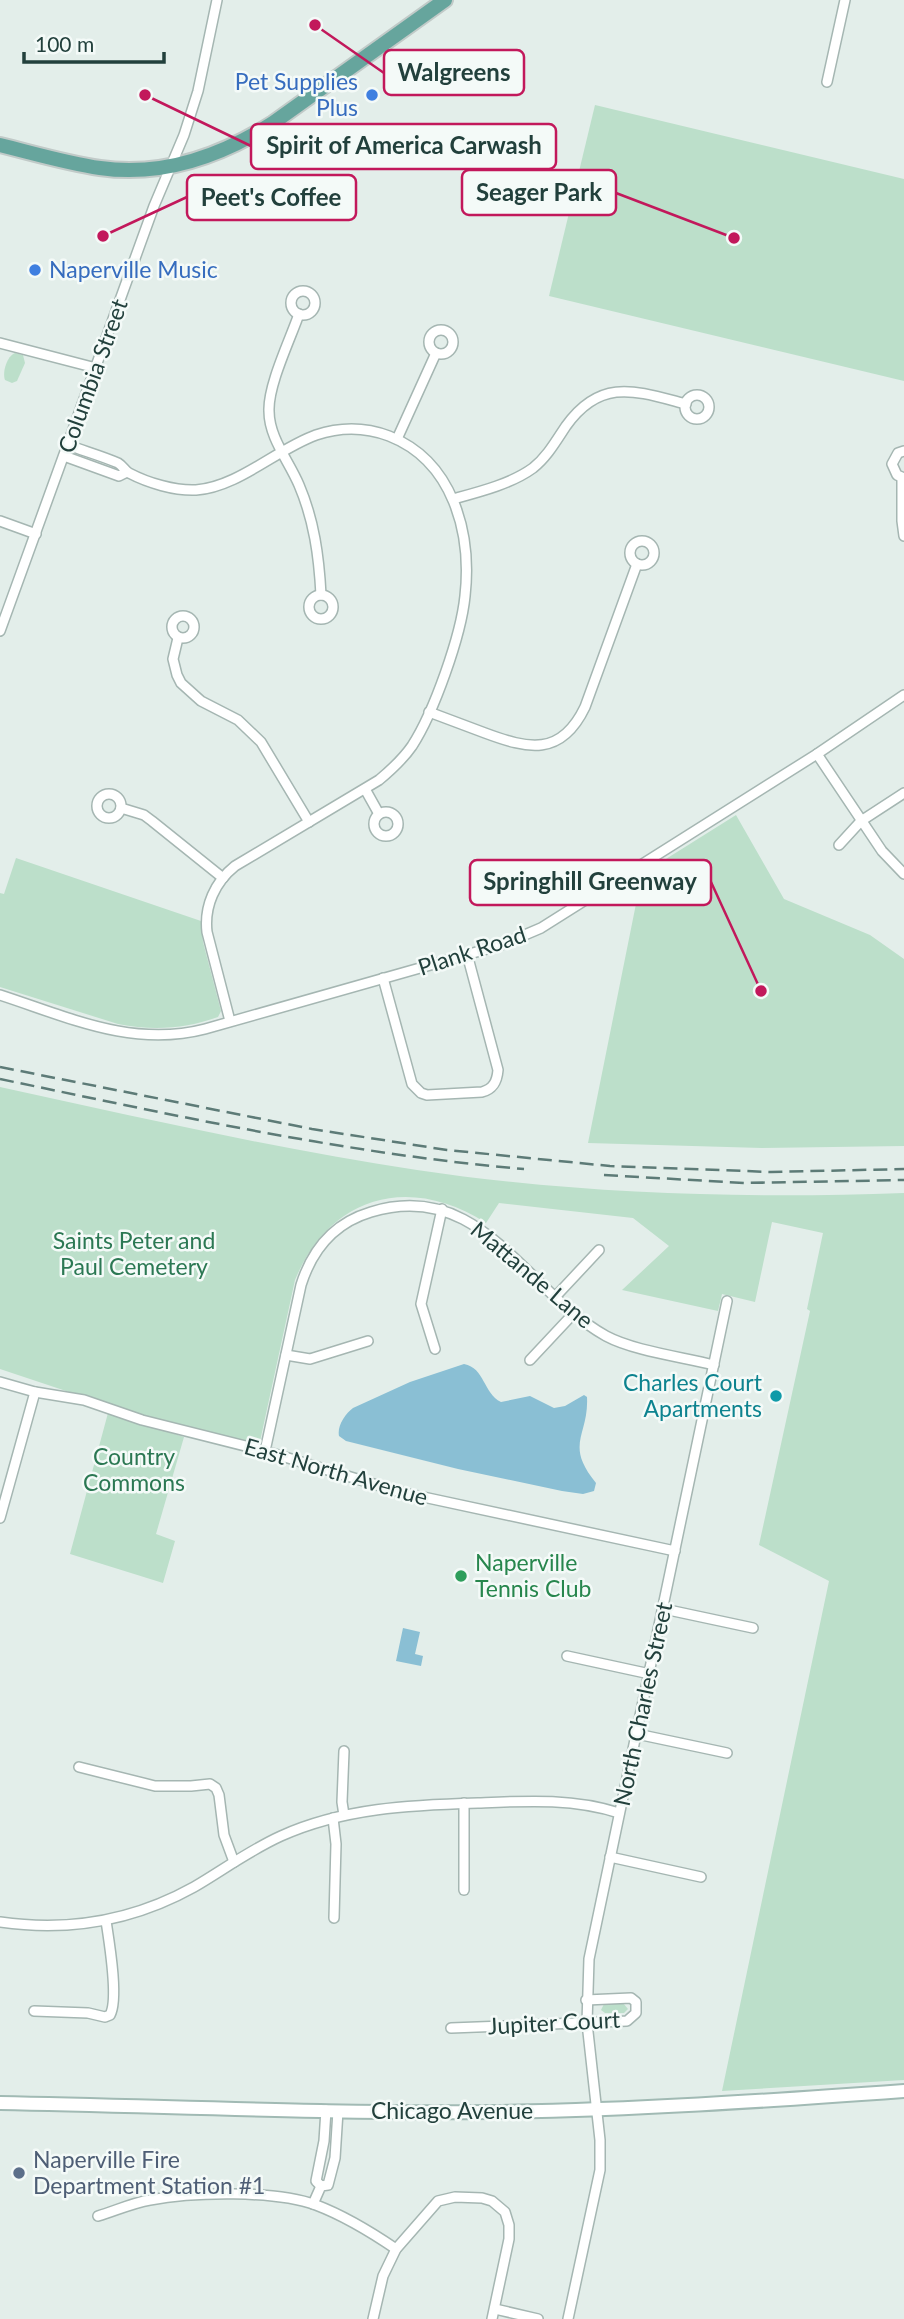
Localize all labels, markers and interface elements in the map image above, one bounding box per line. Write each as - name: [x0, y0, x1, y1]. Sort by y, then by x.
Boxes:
- scale bar: [24, 21, 164, 65]
- text: 100 m: [35, 31, 94, 56]
- callout: Walgreens: [384, 50, 524, 95]
- text: Walgreens: [398, 57, 510, 86]
- place label: Pet Supplies Plus: [235, 67, 358, 121]
- marker: Pet Supplies Plus: [364, 87, 380, 103]
- callout: Spirit of America Carwash: [251, 124, 556, 169]
- text: Spirit of America Carwash: [266, 130, 542, 159]
- callout: Seager Park: [462, 170, 616, 215]
- callout: Peet's Coffee: [187, 175, 356, 220]
- text: Seager Park: [476, 177, 602, 206]
- text: Peet's Coffee: [201, 182, 342, 211]
- place label: Naperville Music: [49, 255, 218, 283]
- marker: Naperville Music: [27, 262, 43, 278]
- street label: Columbia Street: [51, 294, 133, 456]
- callout: Springhill Greenway: [470, 860, 711, 905]
- text: Springhill Greenway: [483, 866, 697, 895]
- street label: Plank Road: [414, 919, 529, 981]
- street label: Mattande Lane: [466, 1215, 600, 1334]
- park label: Saints Peter and Paul Cemetery: [53, 1226, 215, 1280]
- place label: Charles Court Apartments: [623, 1368, 763, 1422]
- marker: Charles Court Apartments: [768, 1388, 784, 1404]
- street label: East North Avenue: [241, 1431, 431, 1511]
- park label: Country Commons: [83, 1442, 185, 1496]
- place label: Naperville Tennis Club: [475, 1548, 591, 1602]
- marker: Naperville Tennis Club: [453, 1568, 469, 1584]
- street label: North Charles Street: [607, 1599, 677, 1808]
- street label: Jupiter Court: [487, 2005, 622, 2039]
- street label: Chicago Avenue: [371, 2096, 533, 2124]
- place label: Naperville Fire Department Station #1: [33, 2145, 265, 2199]
- marker: Naperville Fire Department Station #1: [11, 2165, 27, 2181]

